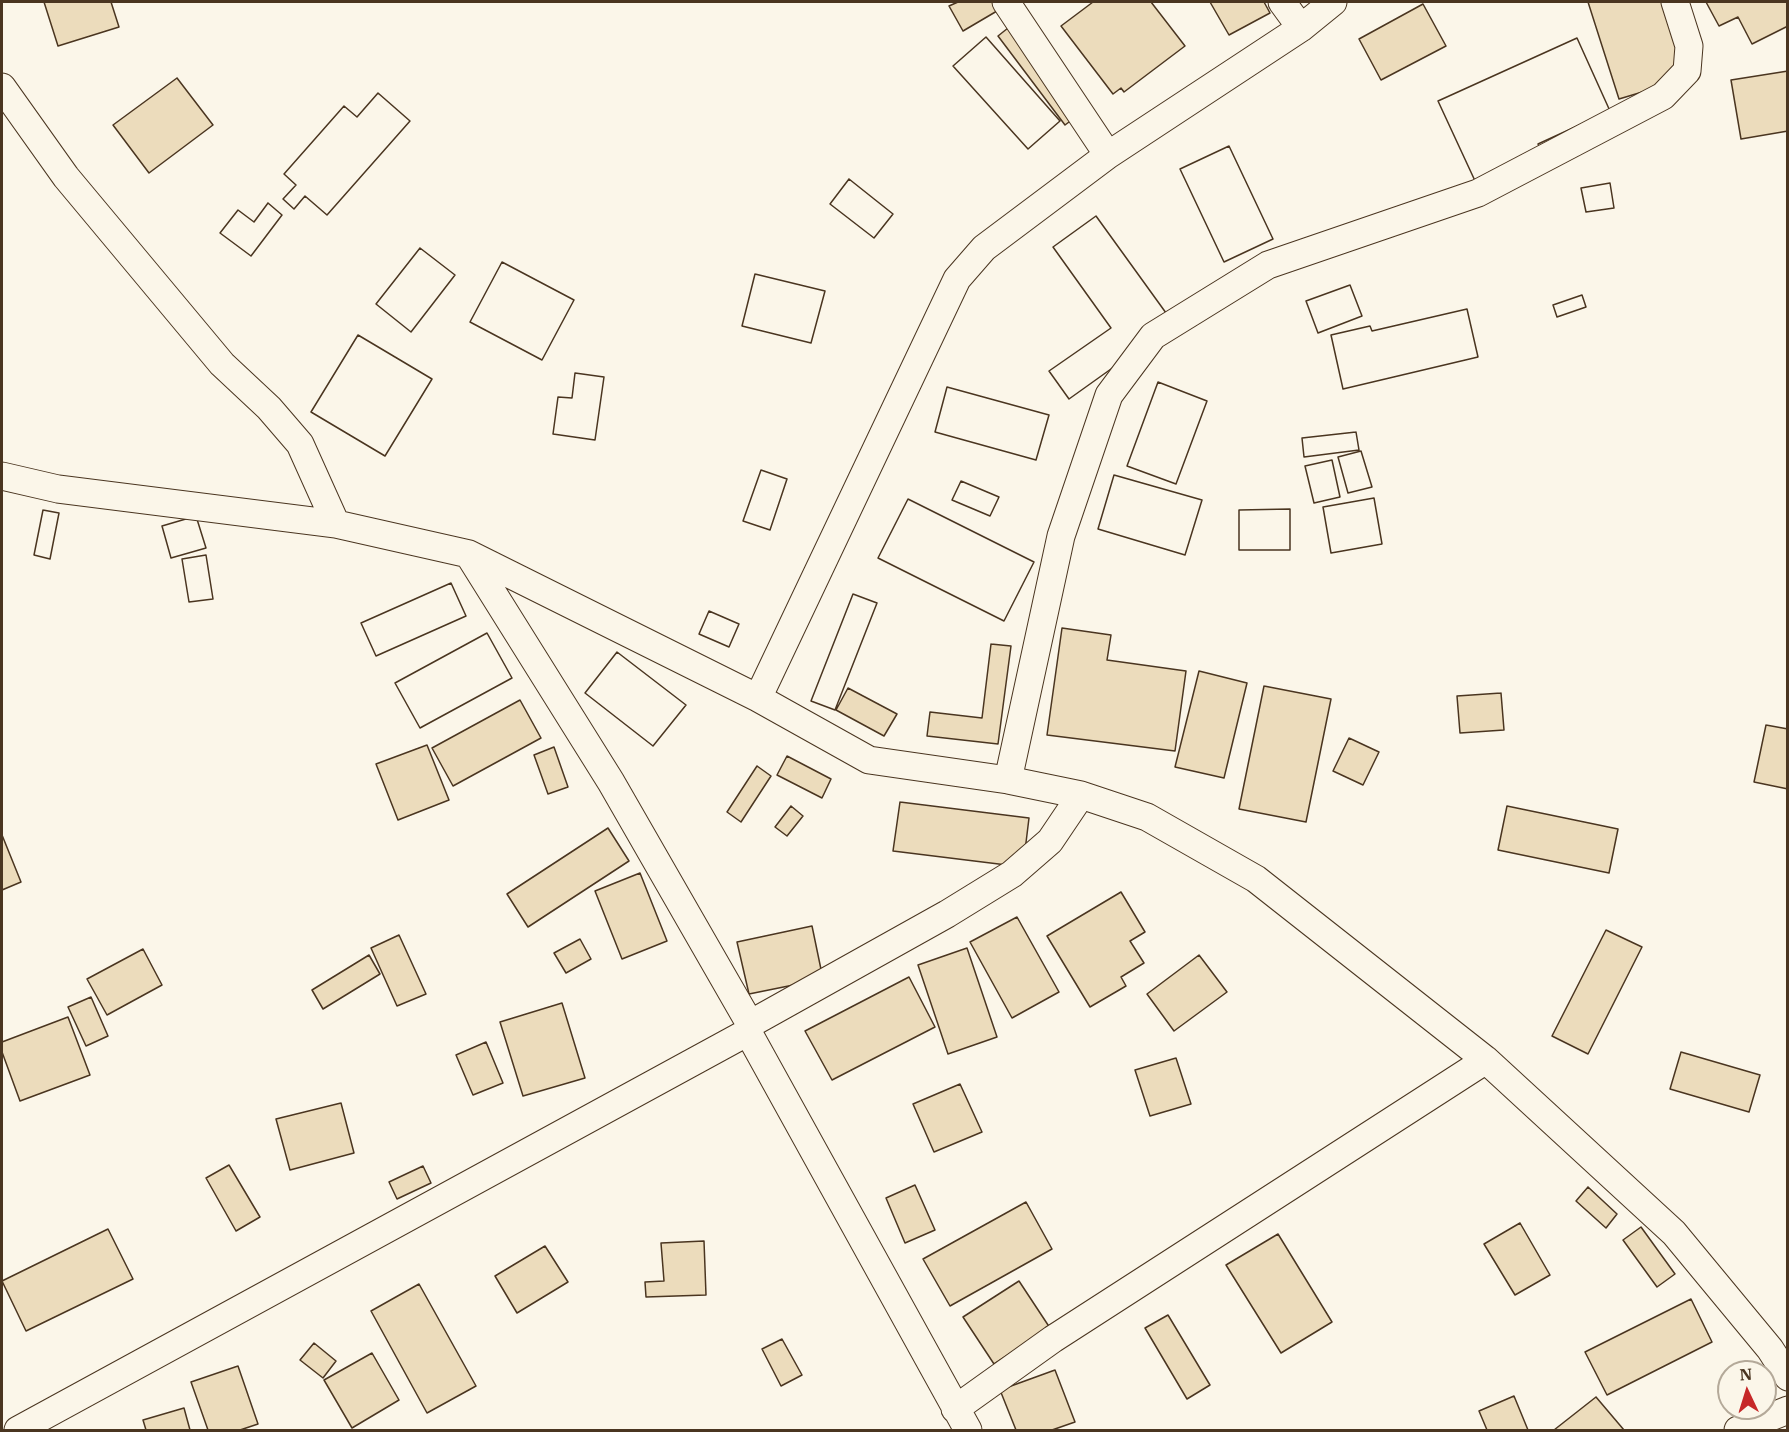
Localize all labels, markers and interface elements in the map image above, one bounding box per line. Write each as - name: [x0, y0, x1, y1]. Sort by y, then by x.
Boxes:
- north arrow: [1717, 1360, 1777, 1420]
- text: N: [1739, 1364, 1753, 1384]

